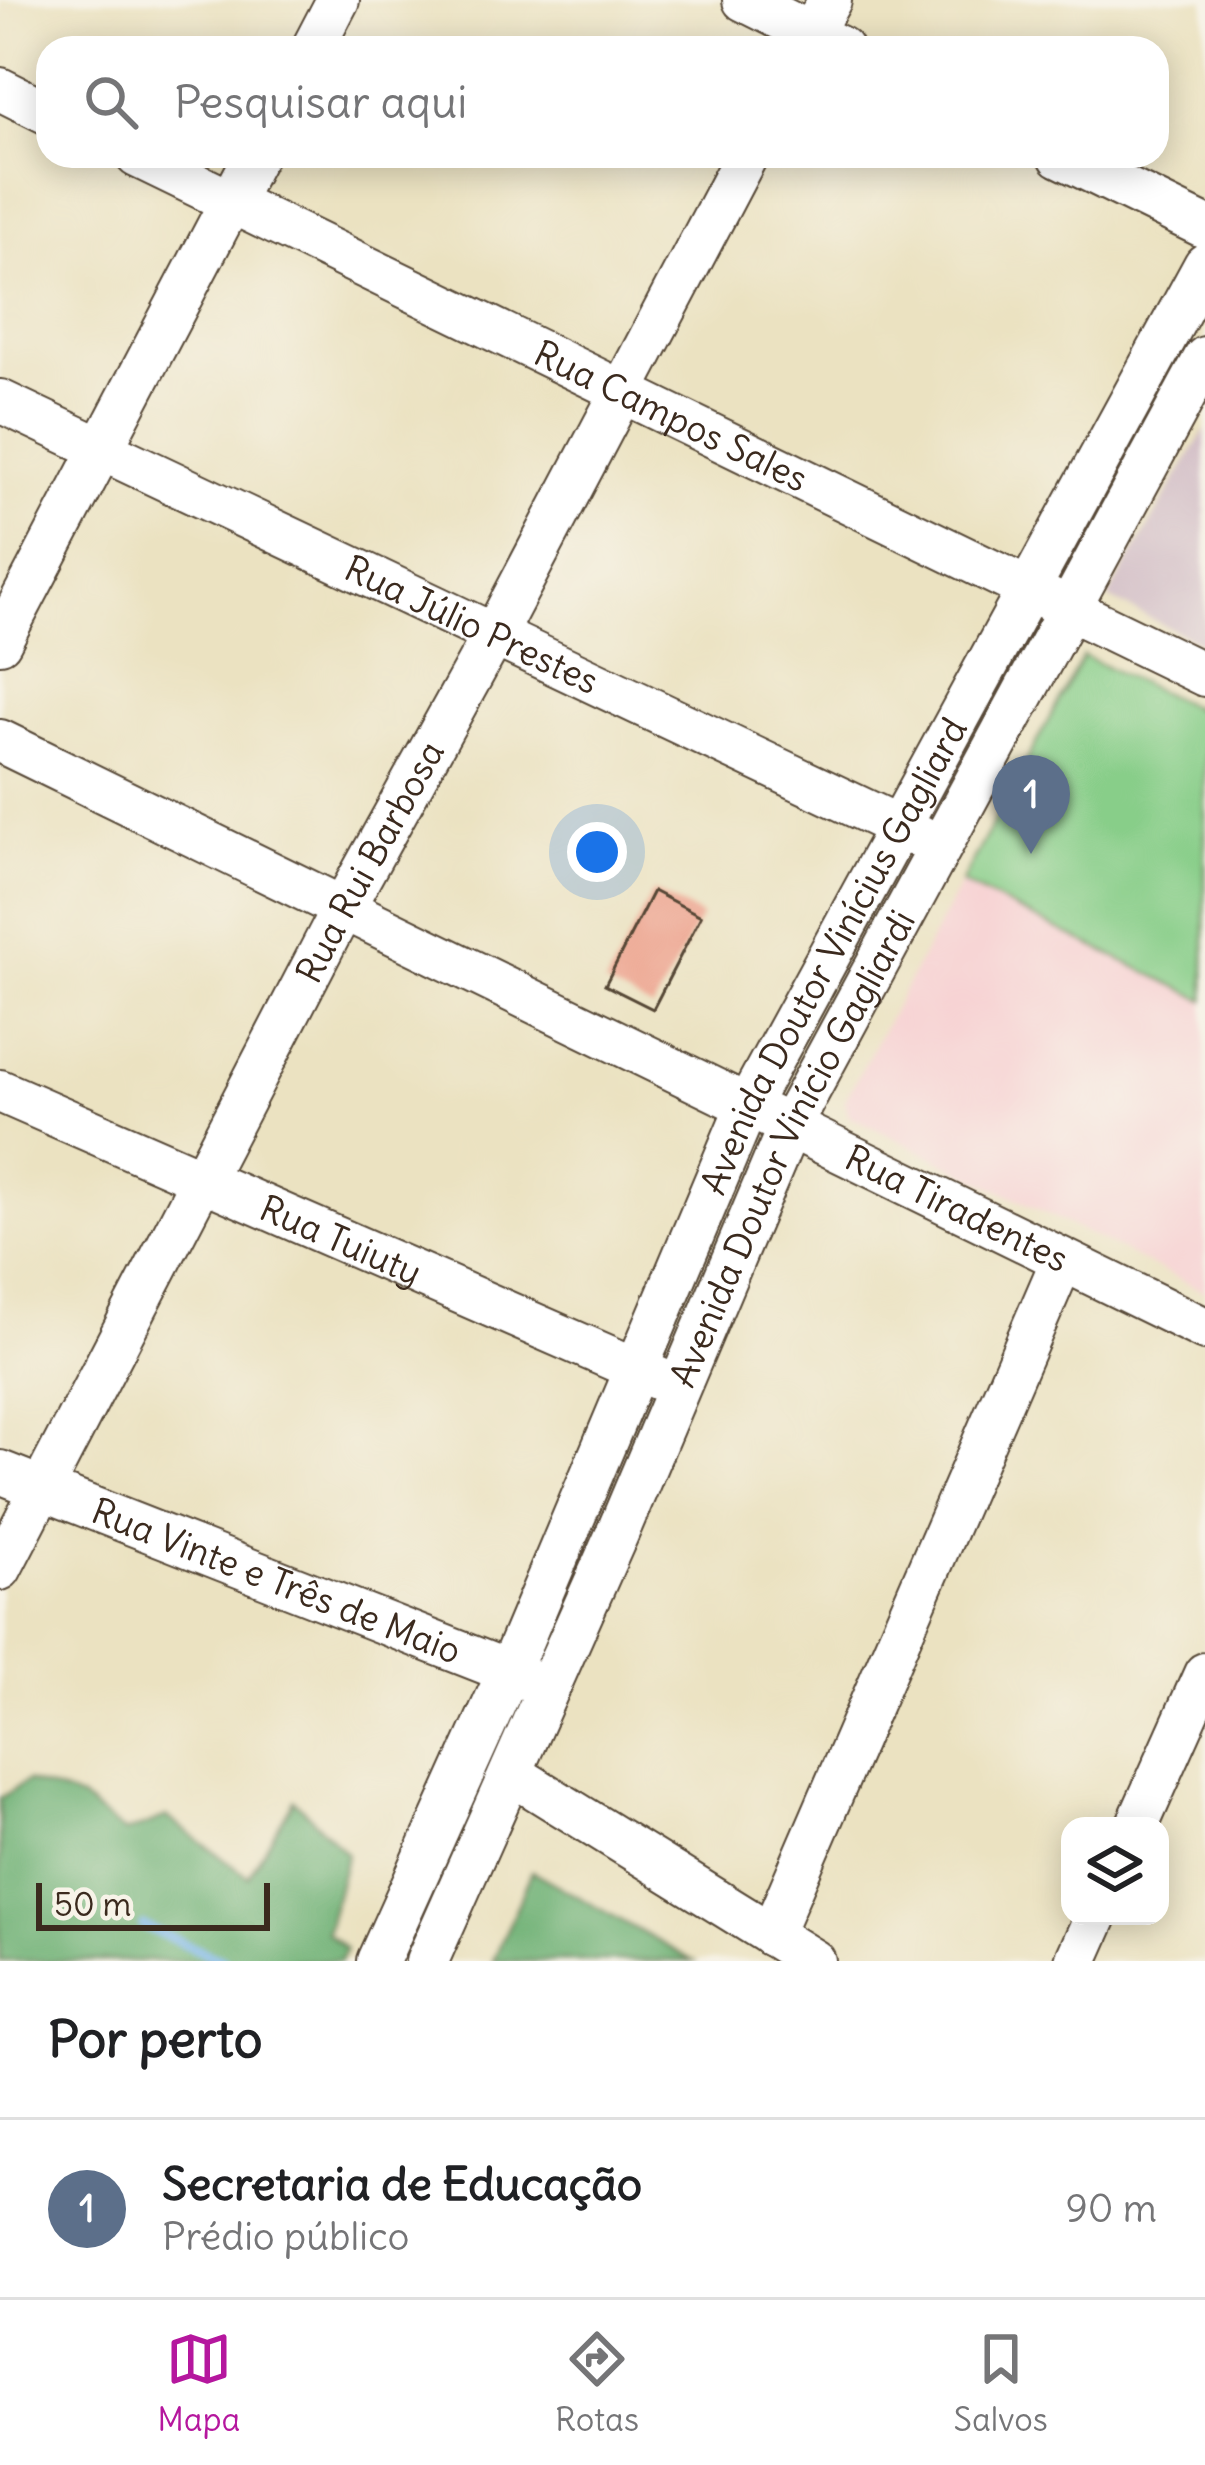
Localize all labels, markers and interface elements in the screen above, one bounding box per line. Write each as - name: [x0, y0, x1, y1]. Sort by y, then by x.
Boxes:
- search box: [36, 36, 1169, 168]
- icon: search: [78, 69, 144, 135]
- text: Pesquisar aqui: [174, 74, 467, 130]
- street label: Rua Campos Sales: [527, 330, 815, 501]
- street label: Rua Júlio Prestes: [338, 545, 606, 704]
- street label: Avenida Doutor Vinícius Gagliard: [690, 710, 977, 1201]
- street label: Rua Rui Barbosa: [286, 733, 454, 990]
- pin: 1: [992, 755, 1070, 854]
- your location: [567, 822, 627, 882]
- street label: Avenida Doutor Vinício Gagliardi: [659, 902, 925, 1393]
- street label: Rua Tiradentes: [838, 1135, 1076, 1282]
- street label: Rua Tuiuty: [253, 1185, 429, 1295]
- street label: Rua Vinte e Três de Maio: [85, 1488, 467, 1673]
- map controls: [1061, 1817, 1169, 1925]
- button: layers: [1061, 1817, 1169, 1925]
- scale bar: [36, 1877, 270, 1930]
- text: 50 m: [54, 1883, 131, 1925]
- text: Por perto: [48, 2007, 262, 2071]
- text: Secretaria de Educação: [162, 2156, 642, 2212]
- text: 1: [79, 2184, 95, 2233]
- text: 90 m: [1065, 2184, 1157, 2233]
- text: Prédio público: [162, 2212, 410, 2261]
- tab: Mapa: [157, 2326, 240, 2440]
- tab: Rotas: [555, 2326, 639, 2440]
- tab: Salvos: [954, 2326, 1048, 2440]

